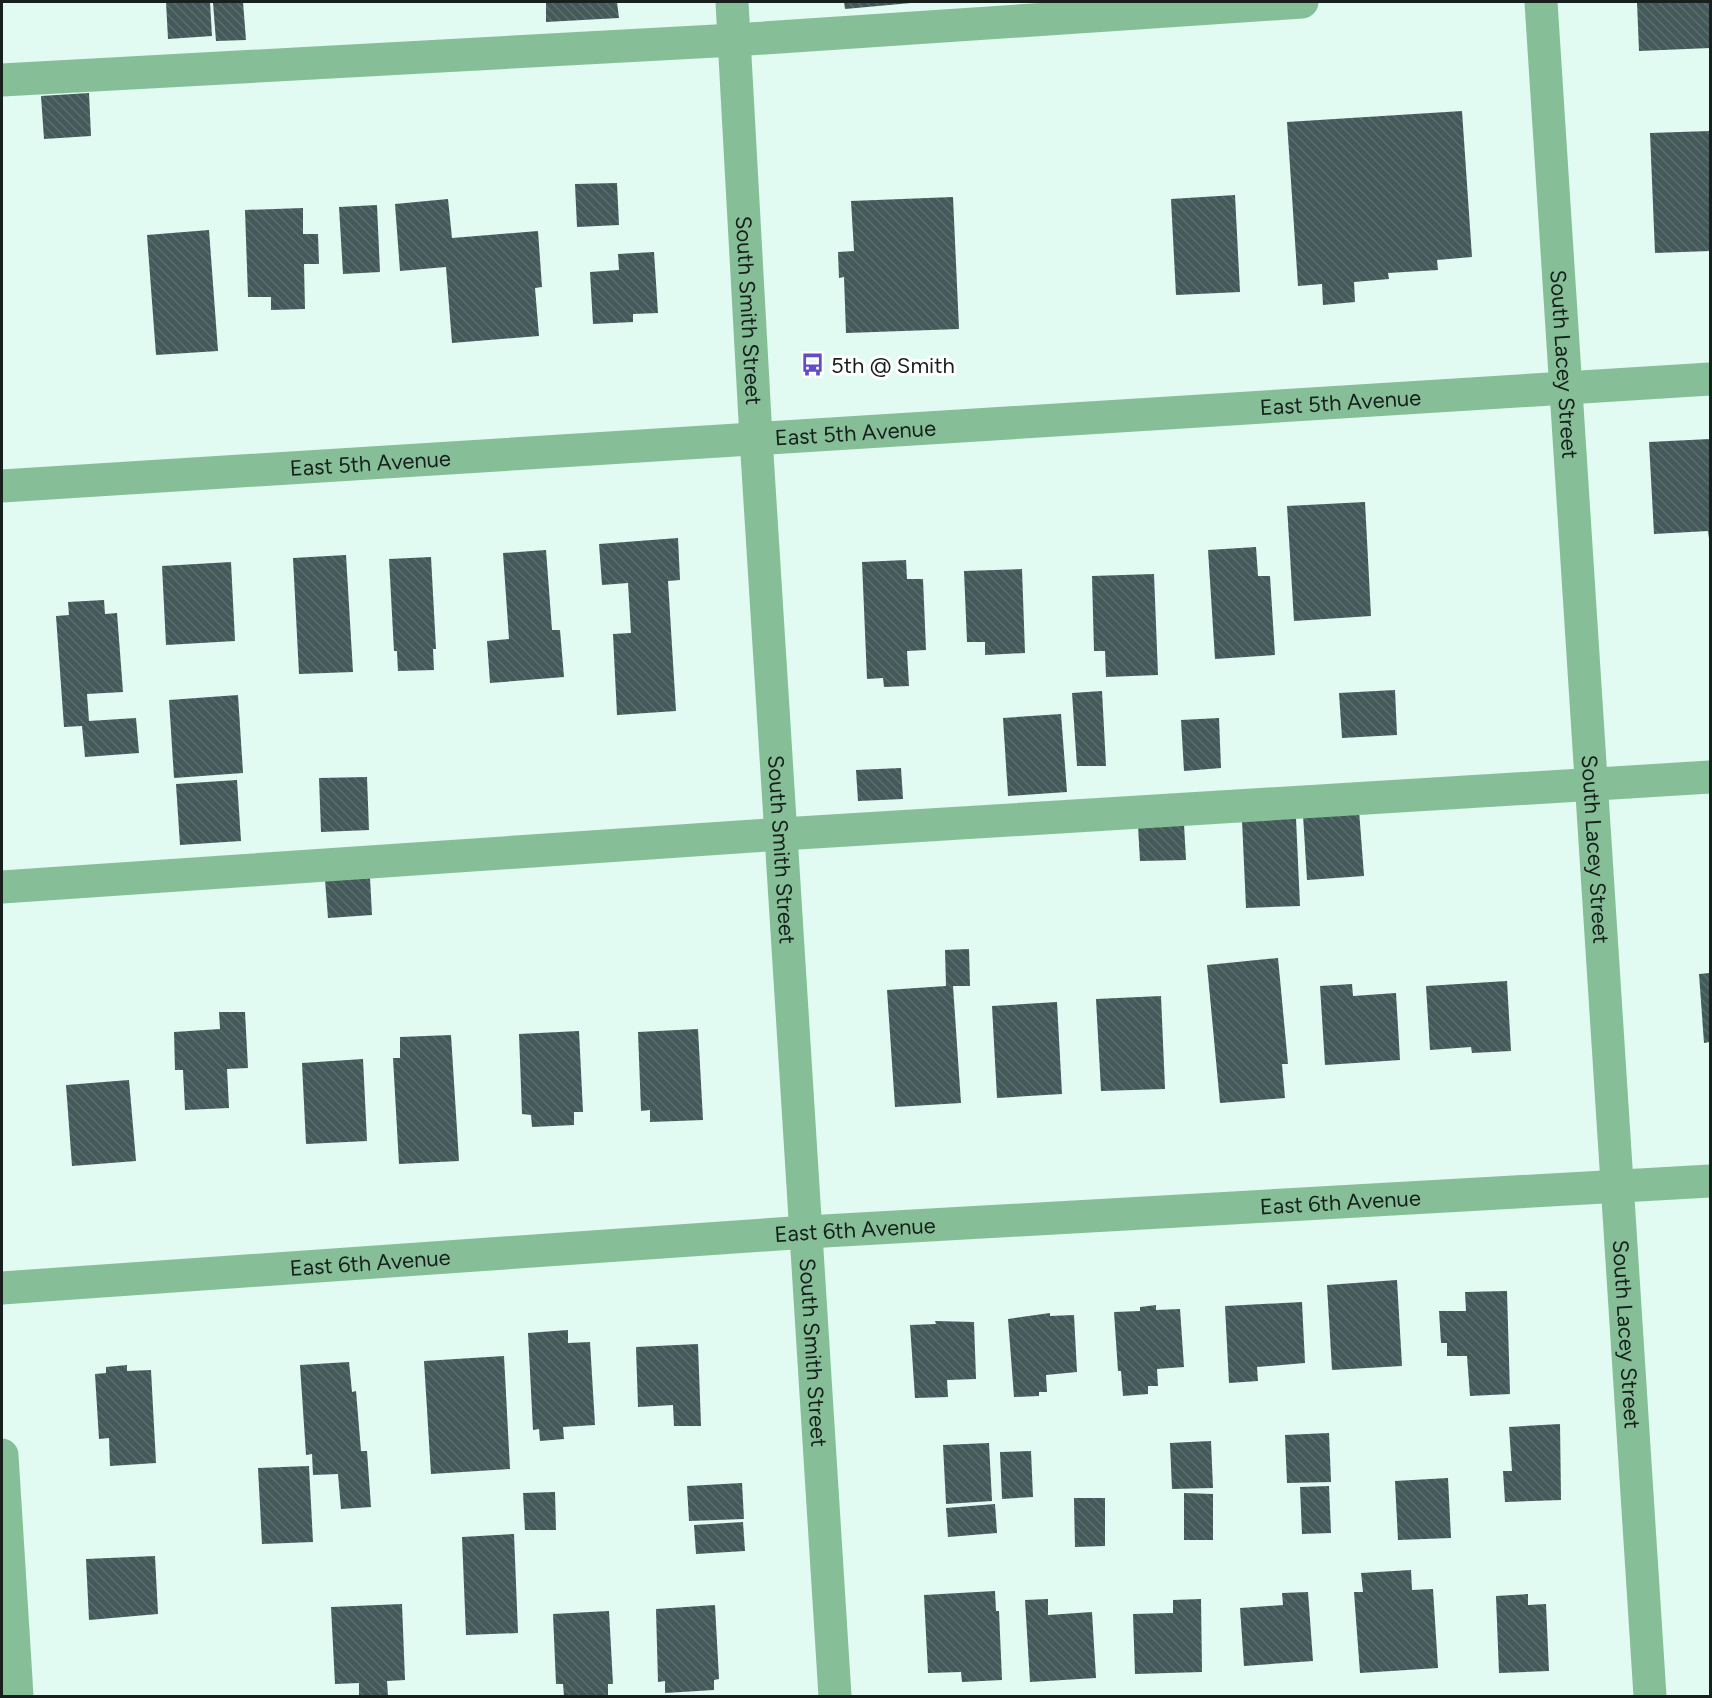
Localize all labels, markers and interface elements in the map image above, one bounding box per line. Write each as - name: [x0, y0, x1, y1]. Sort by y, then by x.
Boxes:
- street label: South Smith Street: [730, 215, 767, 406]
- street label: South Lacey Street: [1544, 269, 1583, 460]
- bus stop icon: 5th @ Smith: [800, 352, 826, 378]
- place label: 5th @ Smith: [831, 352, 955, 379]
- street label: East 5th Avenue: [1259, 384, 1422, 421]
- street label: East 5th Avenue: [774, 415, 937, 452]
- street label: East 5th Avenue: [289, 445, 452, 482]
- street label: South Smith Street: [762, 754, 801, 945]
- street label: South Lacey Street: [1575, 754, 1615, 945]
- street label: East 6th Avenue: [1259, 1184, 1421, 1220]
- street label: East 6th Avenue: [774, 1212, 936, 1248]
- street label: South Lacey Street: [1607, 1239, 1646, 1430]
- street label: East 6th Avenue: [289, 1244, 451, 1282]
- street label: South Smith Street: [794, 1257, 832, 1448]

